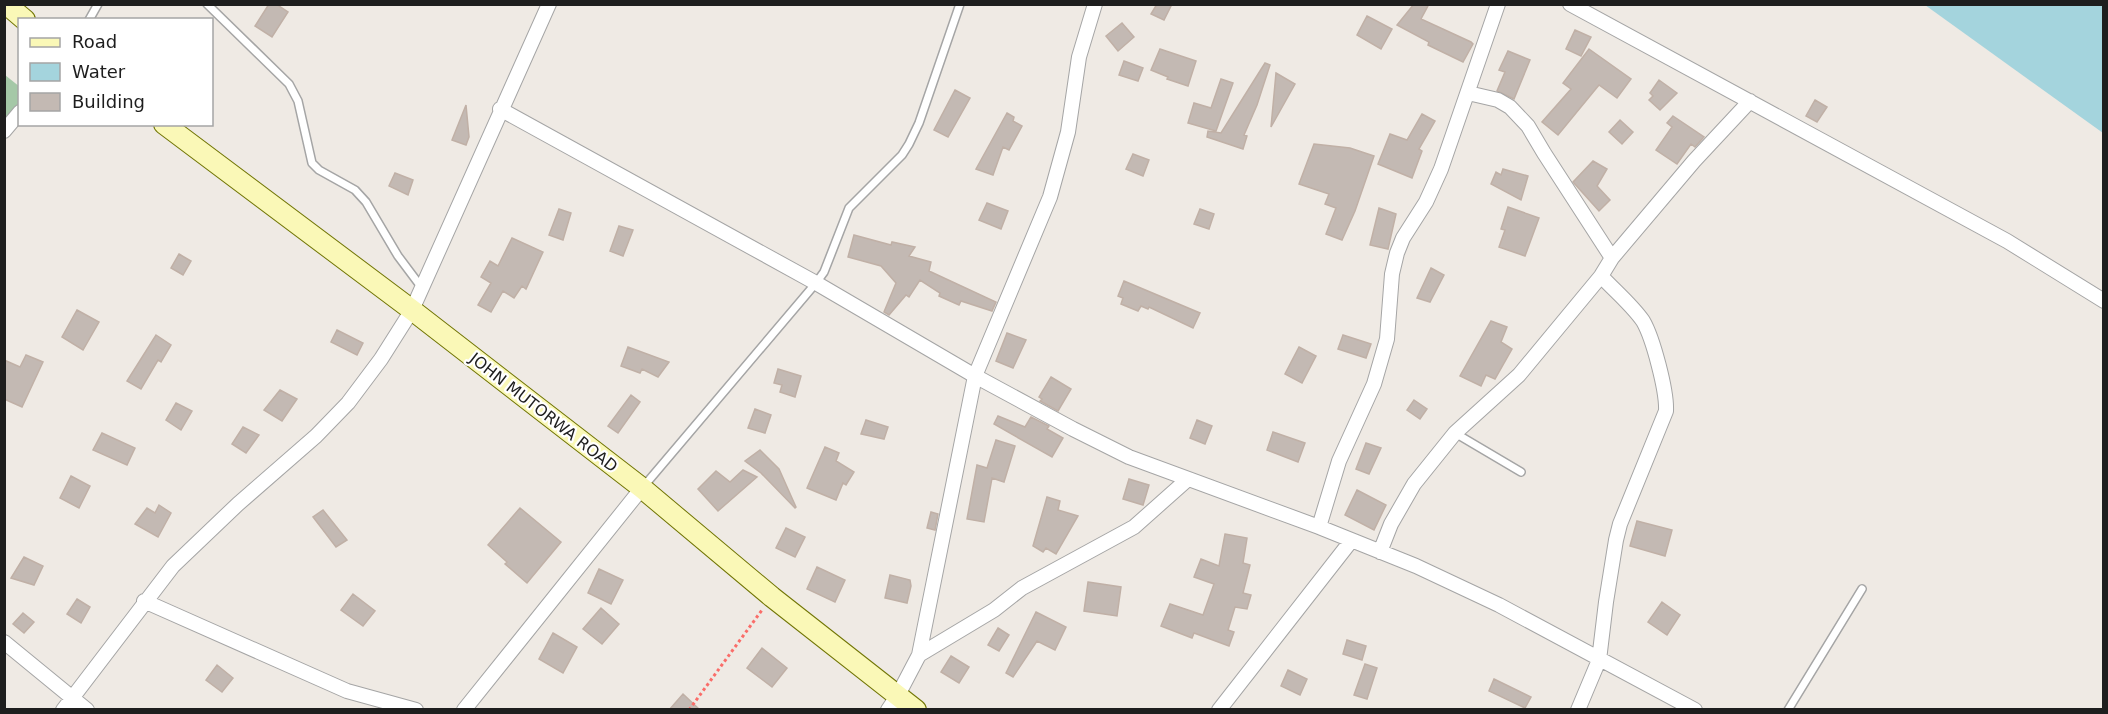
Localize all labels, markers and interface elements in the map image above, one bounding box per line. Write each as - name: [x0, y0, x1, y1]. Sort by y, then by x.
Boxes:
- legend: [18, 18, 213, 126]
- text: Road: [72, 31, 117, 52]
- text: Water: [72, 61, 126, 82]
- text: Building: [72, 91, 145, 112]
- street label: JOHN MUTORWA ROAD: [465, 348, 621, 476]

